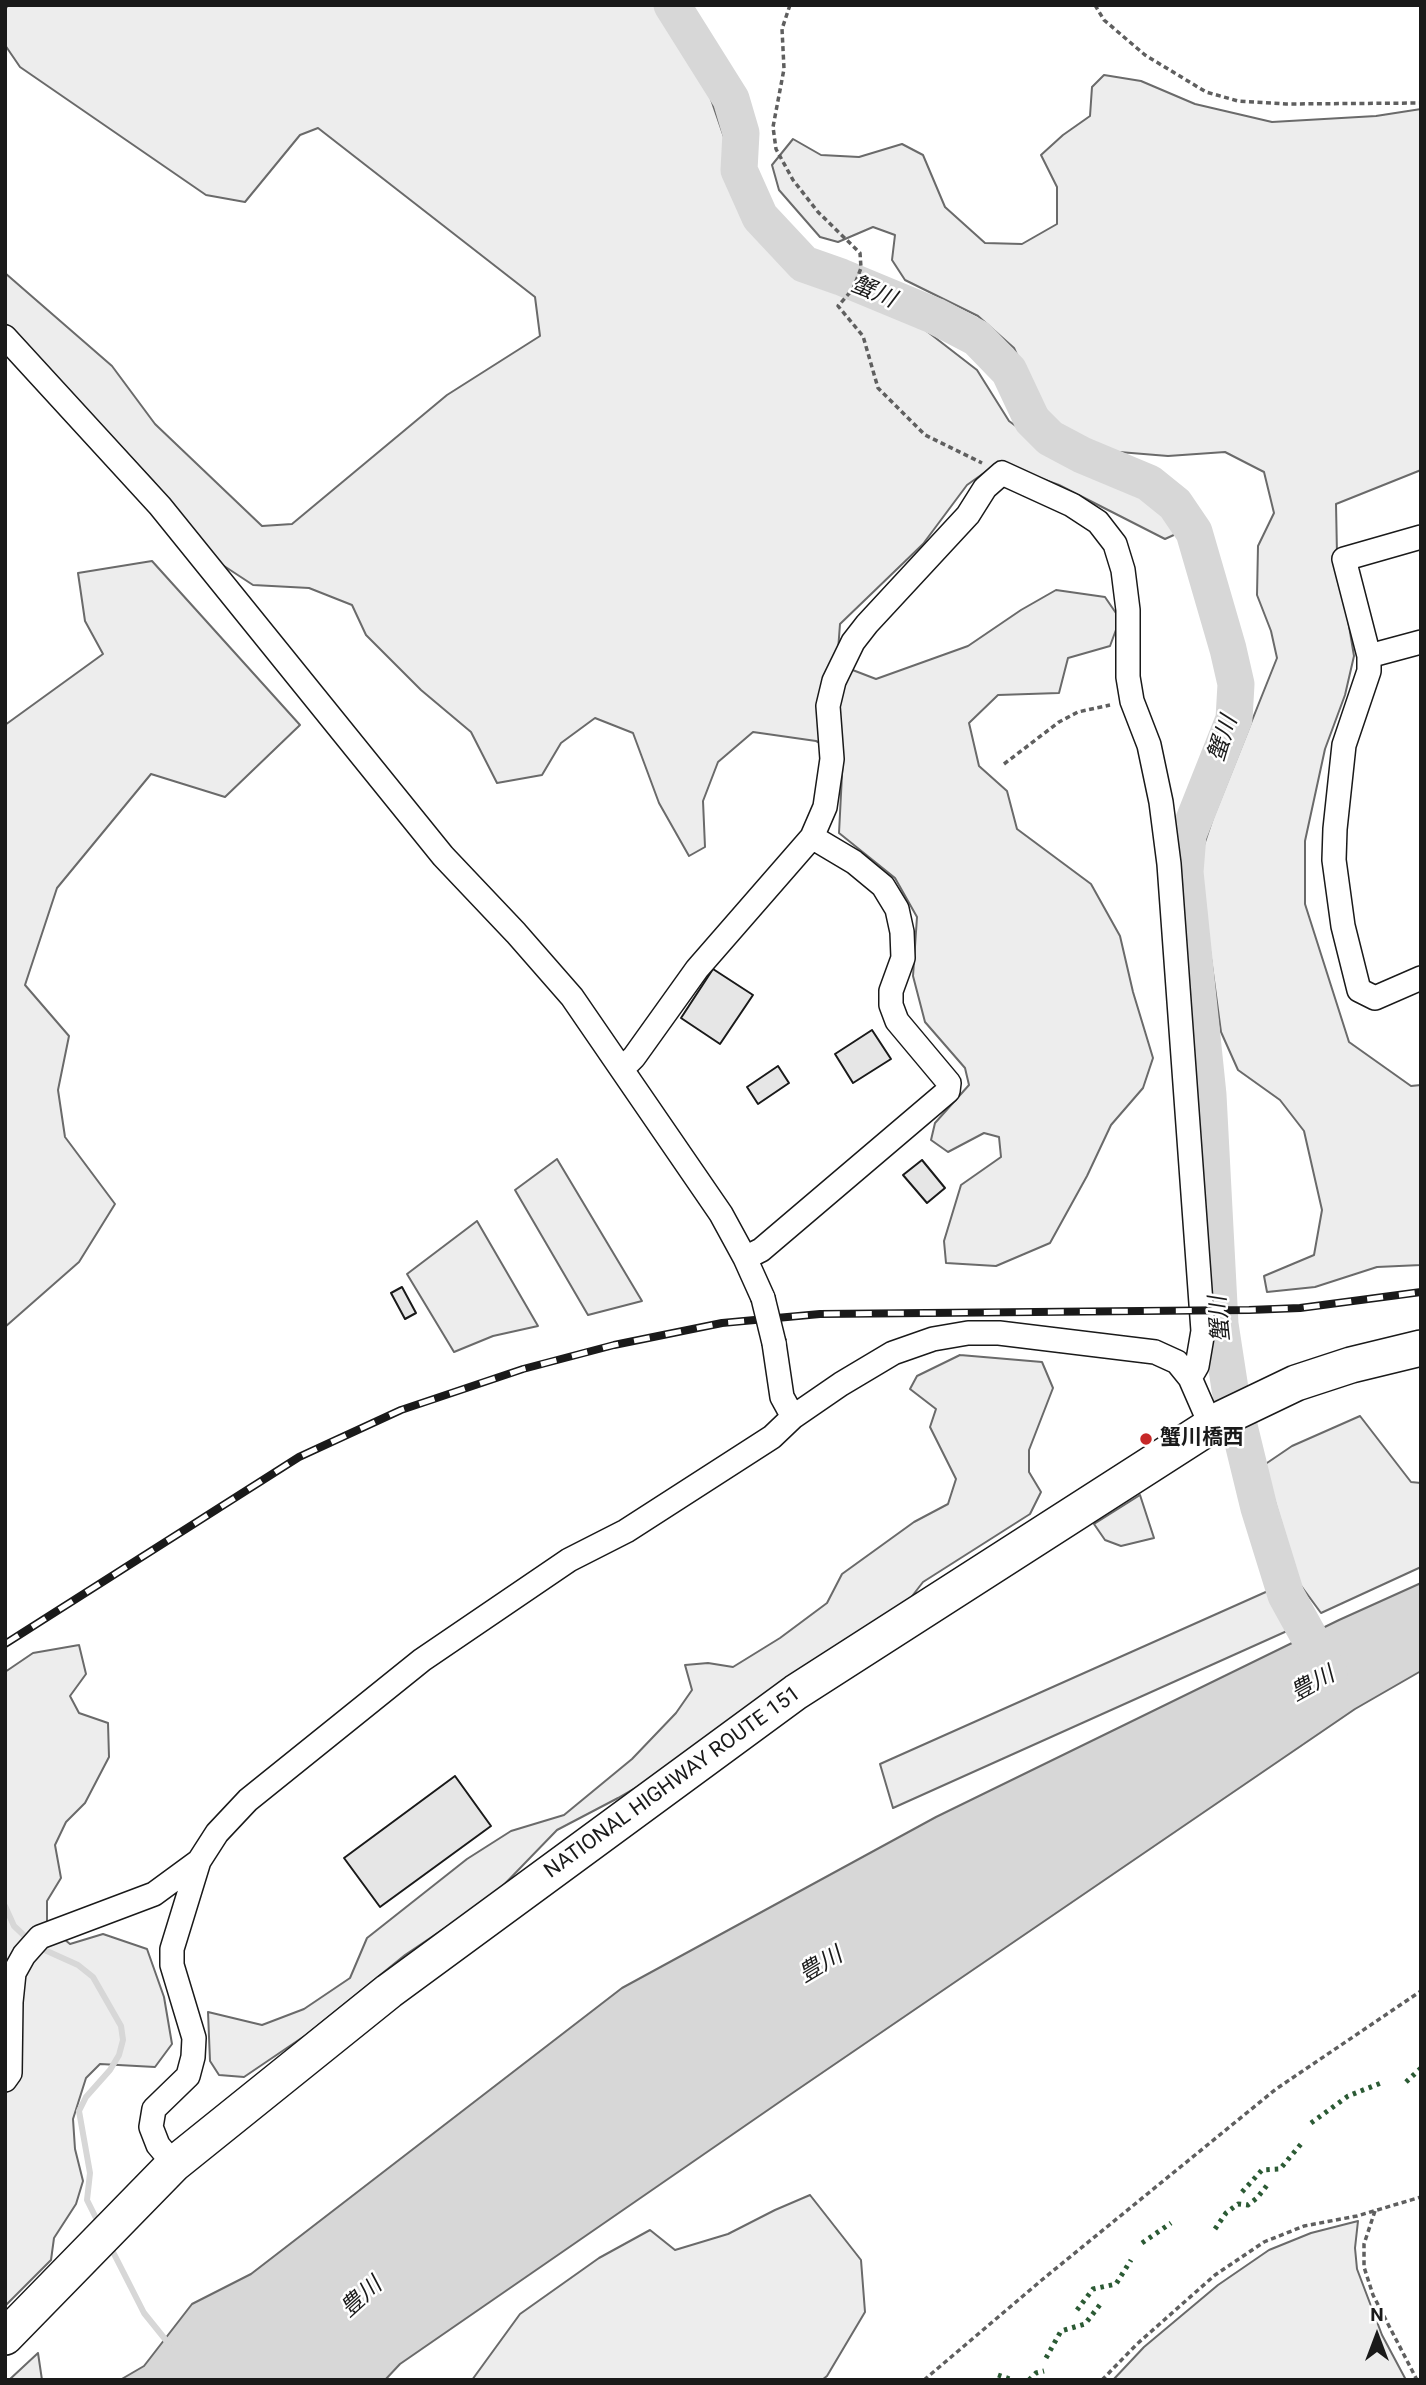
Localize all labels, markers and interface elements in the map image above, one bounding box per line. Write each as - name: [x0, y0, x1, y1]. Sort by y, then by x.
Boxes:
- water label: 蟹川: [846, 271, 900, 315]
- water label: 蟹川: [1204, 713, 1244, 765]
- water label: 蟹川: [1205, 1295, 1237, 1343]
- place label: 蟹川橋西: [1160, 1426, 1244, 1452]
- marker: 蟹川橋西: [1138, 1431, 1154, 1447]
- water label: 豊川: [1286, 1662, 1340, 1708]
- street label: NATIONAL HIGHWAY ROUTE 151: [540, 1682, 806, 1884]
- water label: 豊川: [794, 1942, 848, 1990]
- water label: 豊川: [336, 2272, 388, 2324]
- north arrow: [1342, 2301, 1412, 2371]
- text: N: [1370, 2303, 1384, 2326]

